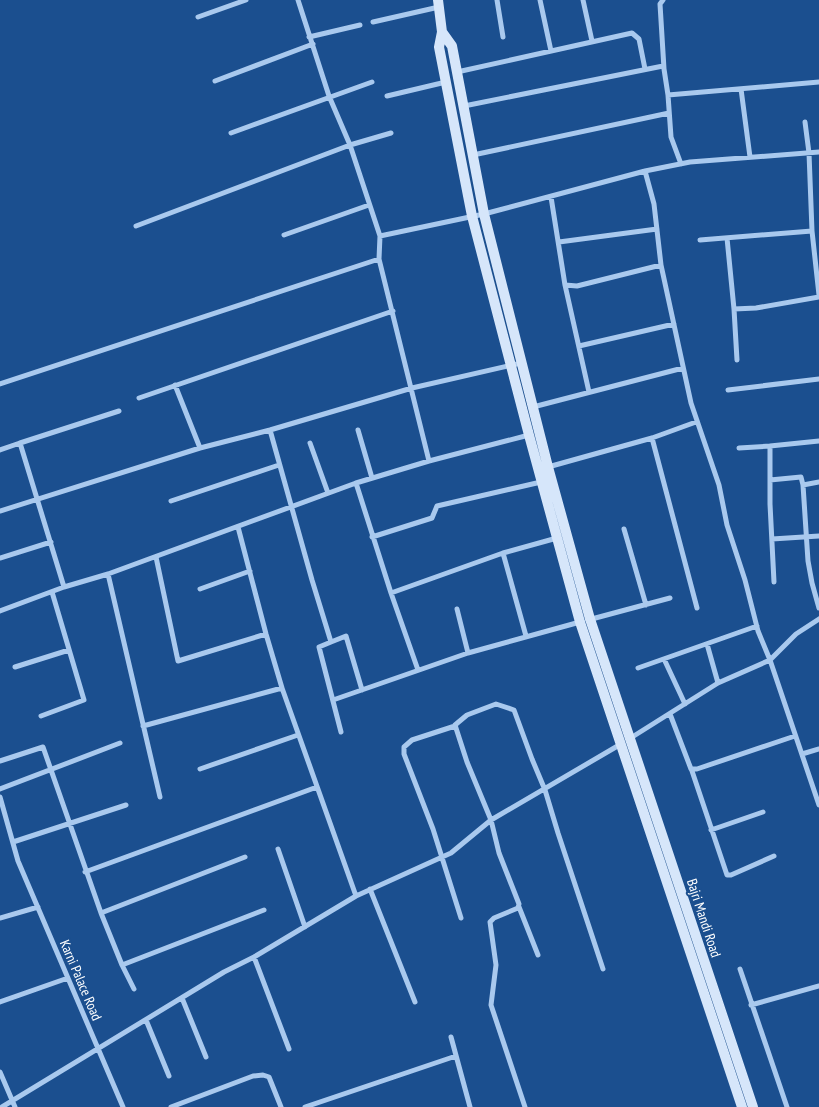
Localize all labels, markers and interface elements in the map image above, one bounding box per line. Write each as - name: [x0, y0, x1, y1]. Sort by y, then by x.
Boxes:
- street label: Bajri Mandi Road: [683, 876, 725, 960]
- street label: Karni Palace Road: [56, 937, 106, 1023]

